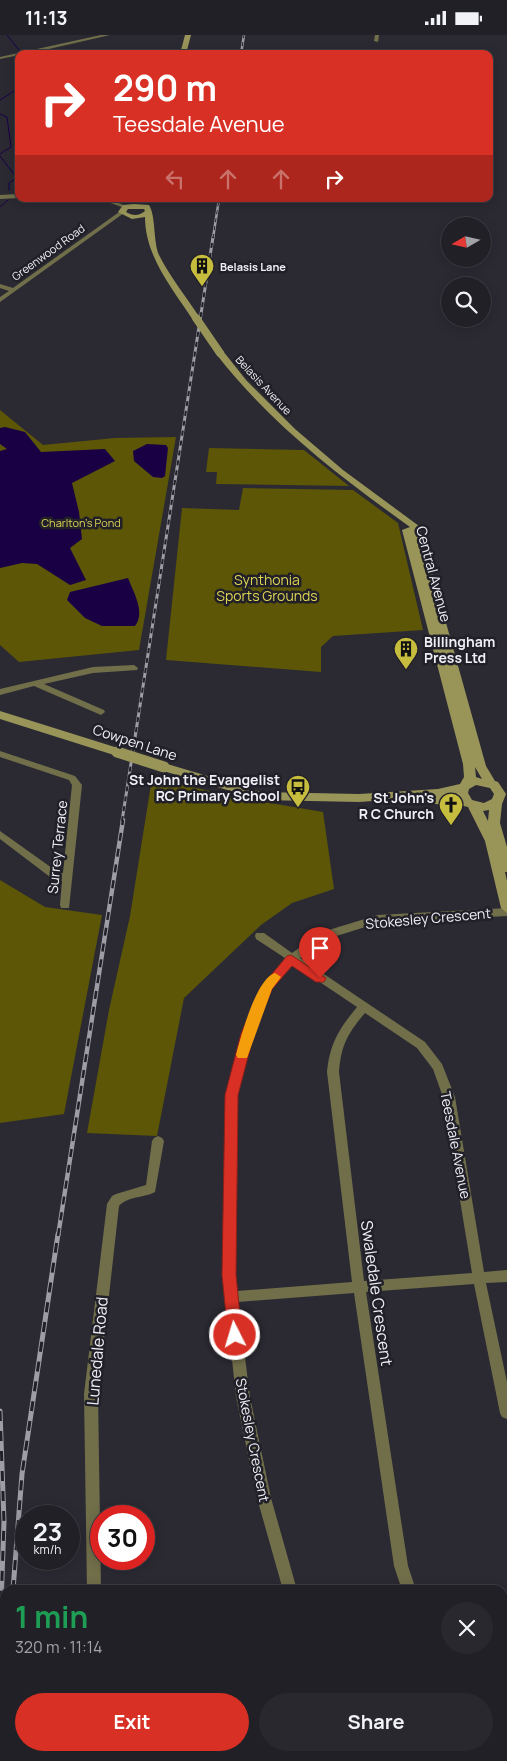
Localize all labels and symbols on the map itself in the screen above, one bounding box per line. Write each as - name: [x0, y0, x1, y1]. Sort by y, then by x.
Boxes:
- north arrow: [441, 217, 491, 267]
- street label: Greenwood Road: [8, 220, 88, 284]
- building icon: Belasis Lane: [189, 253, 215, 287]
- place label: Belasis Lane: [220, 259, 286, 274]
- street label: Belasis Avenue: [233, 352, 296, 418]
- park label: Charlton's Pond: [41, 515, 121, 530]
- street label: Central Avenue: [412, 524, 456, 624]
- park label: Synthonia Sports Grounds: [216, 570, 318, 605]
- place label: Billingham Press Ltd: [424, 632, 495, 667]
- building icon: Billingham Press Ltd: [393, 636, 419, 670]
- street label: Cowpen Lane: [90, 719, 180, 765]
- place label: St John the Evangelist RC Primary School: [129, 770, 280, 805]
- bus stop icon: St John the Evangelist RC Primary School: [285, 774, 311, 808]
- place label: St John's R C Church: [359, 788, 434, 823]
- church icon: St John's R C Church: [438, 792, 464, 826]
- street label: Surrey Terrace: [43, 799, 71, 895]
- street label: Stokesley Crescent: [364, 903, 492, 933]
- pin: [299, 927, 341, 978]
- street label: Teesdale Avenue: [436, 1090, 476, 1200]
- street label: Swaledale Crescent: [356, 1219, 398, 1367]
- street label: Lunedale Road: [81, 1296, 113, 1406]
- position arrow: [208, 1308, 260, 1360]
- street label: Stokesley Crescent: [232, 1376, 274, 1504]
- speed limit sign: 30: [90, 1505, 155, 1570]

